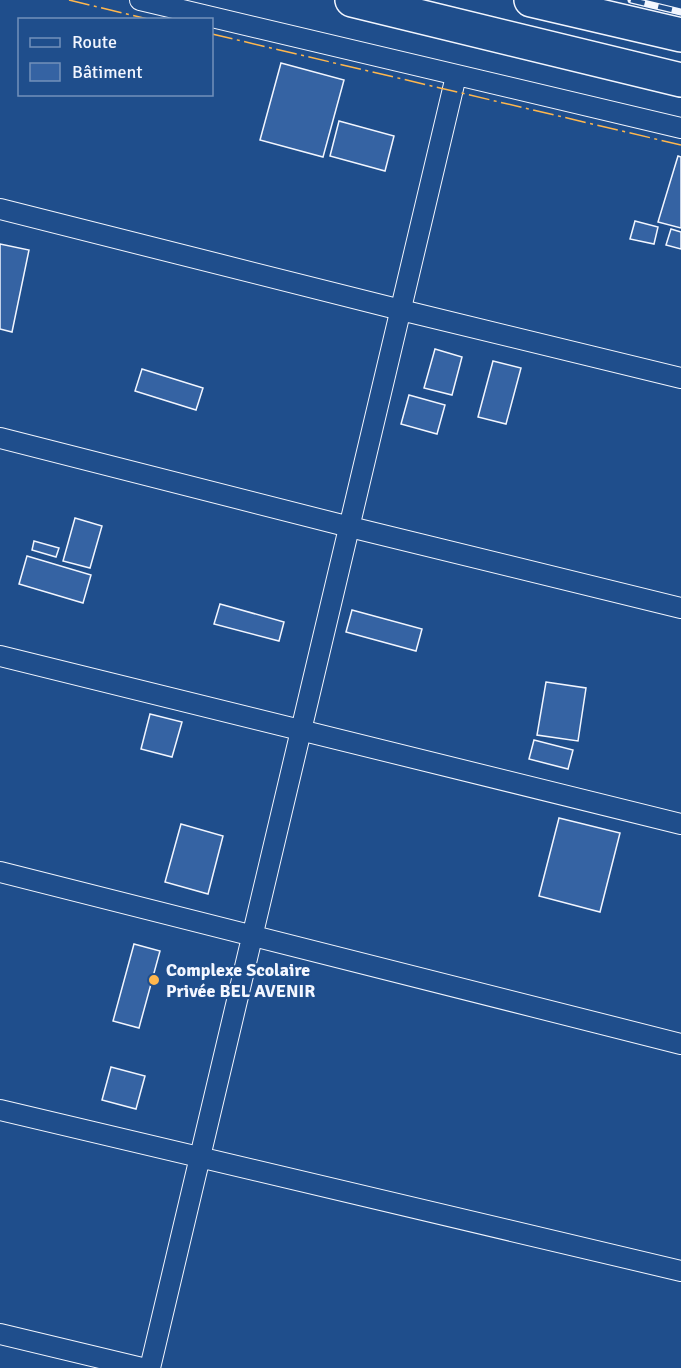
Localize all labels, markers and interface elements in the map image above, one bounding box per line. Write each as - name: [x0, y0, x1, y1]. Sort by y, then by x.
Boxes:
- legend: [18, 18, 213, 96]
- text: Route: [72, 31, 117, 53]
- text: Bâtiment: [72, 61, 143, 83]
- place label: Complexe Scolaire Privée BEL AVENIR: [166, 959, 315, 1002]
- marker: Complexe Scolaire Privée BEL AVENIR: [147, 973, 161, 987]

